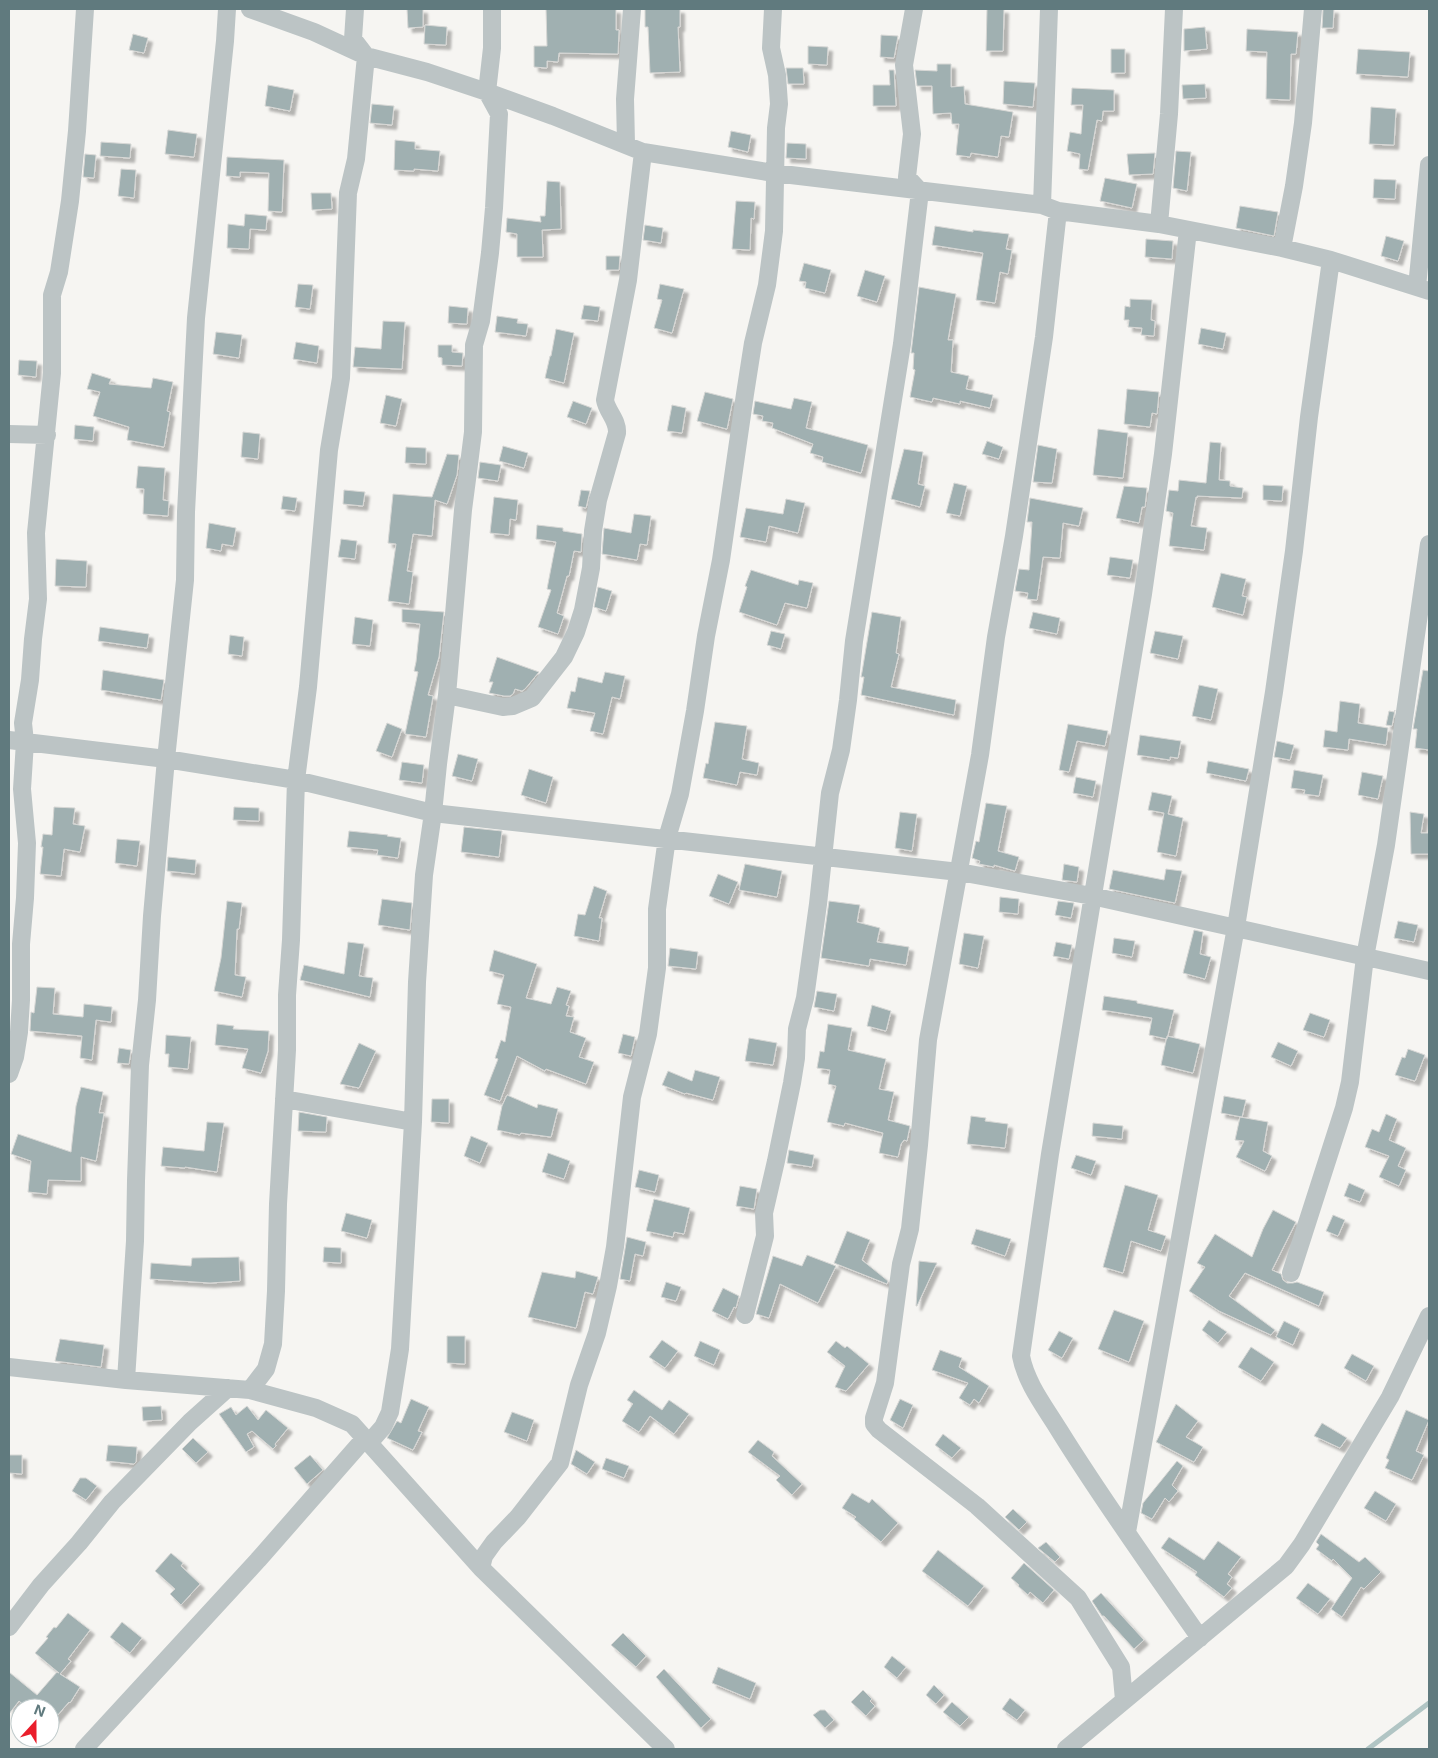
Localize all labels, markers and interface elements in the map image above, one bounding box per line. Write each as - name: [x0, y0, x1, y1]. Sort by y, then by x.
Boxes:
- north arrow: [10, 1698, 60, 1748]
- text: N: [32, 1701, 48, 1720]

